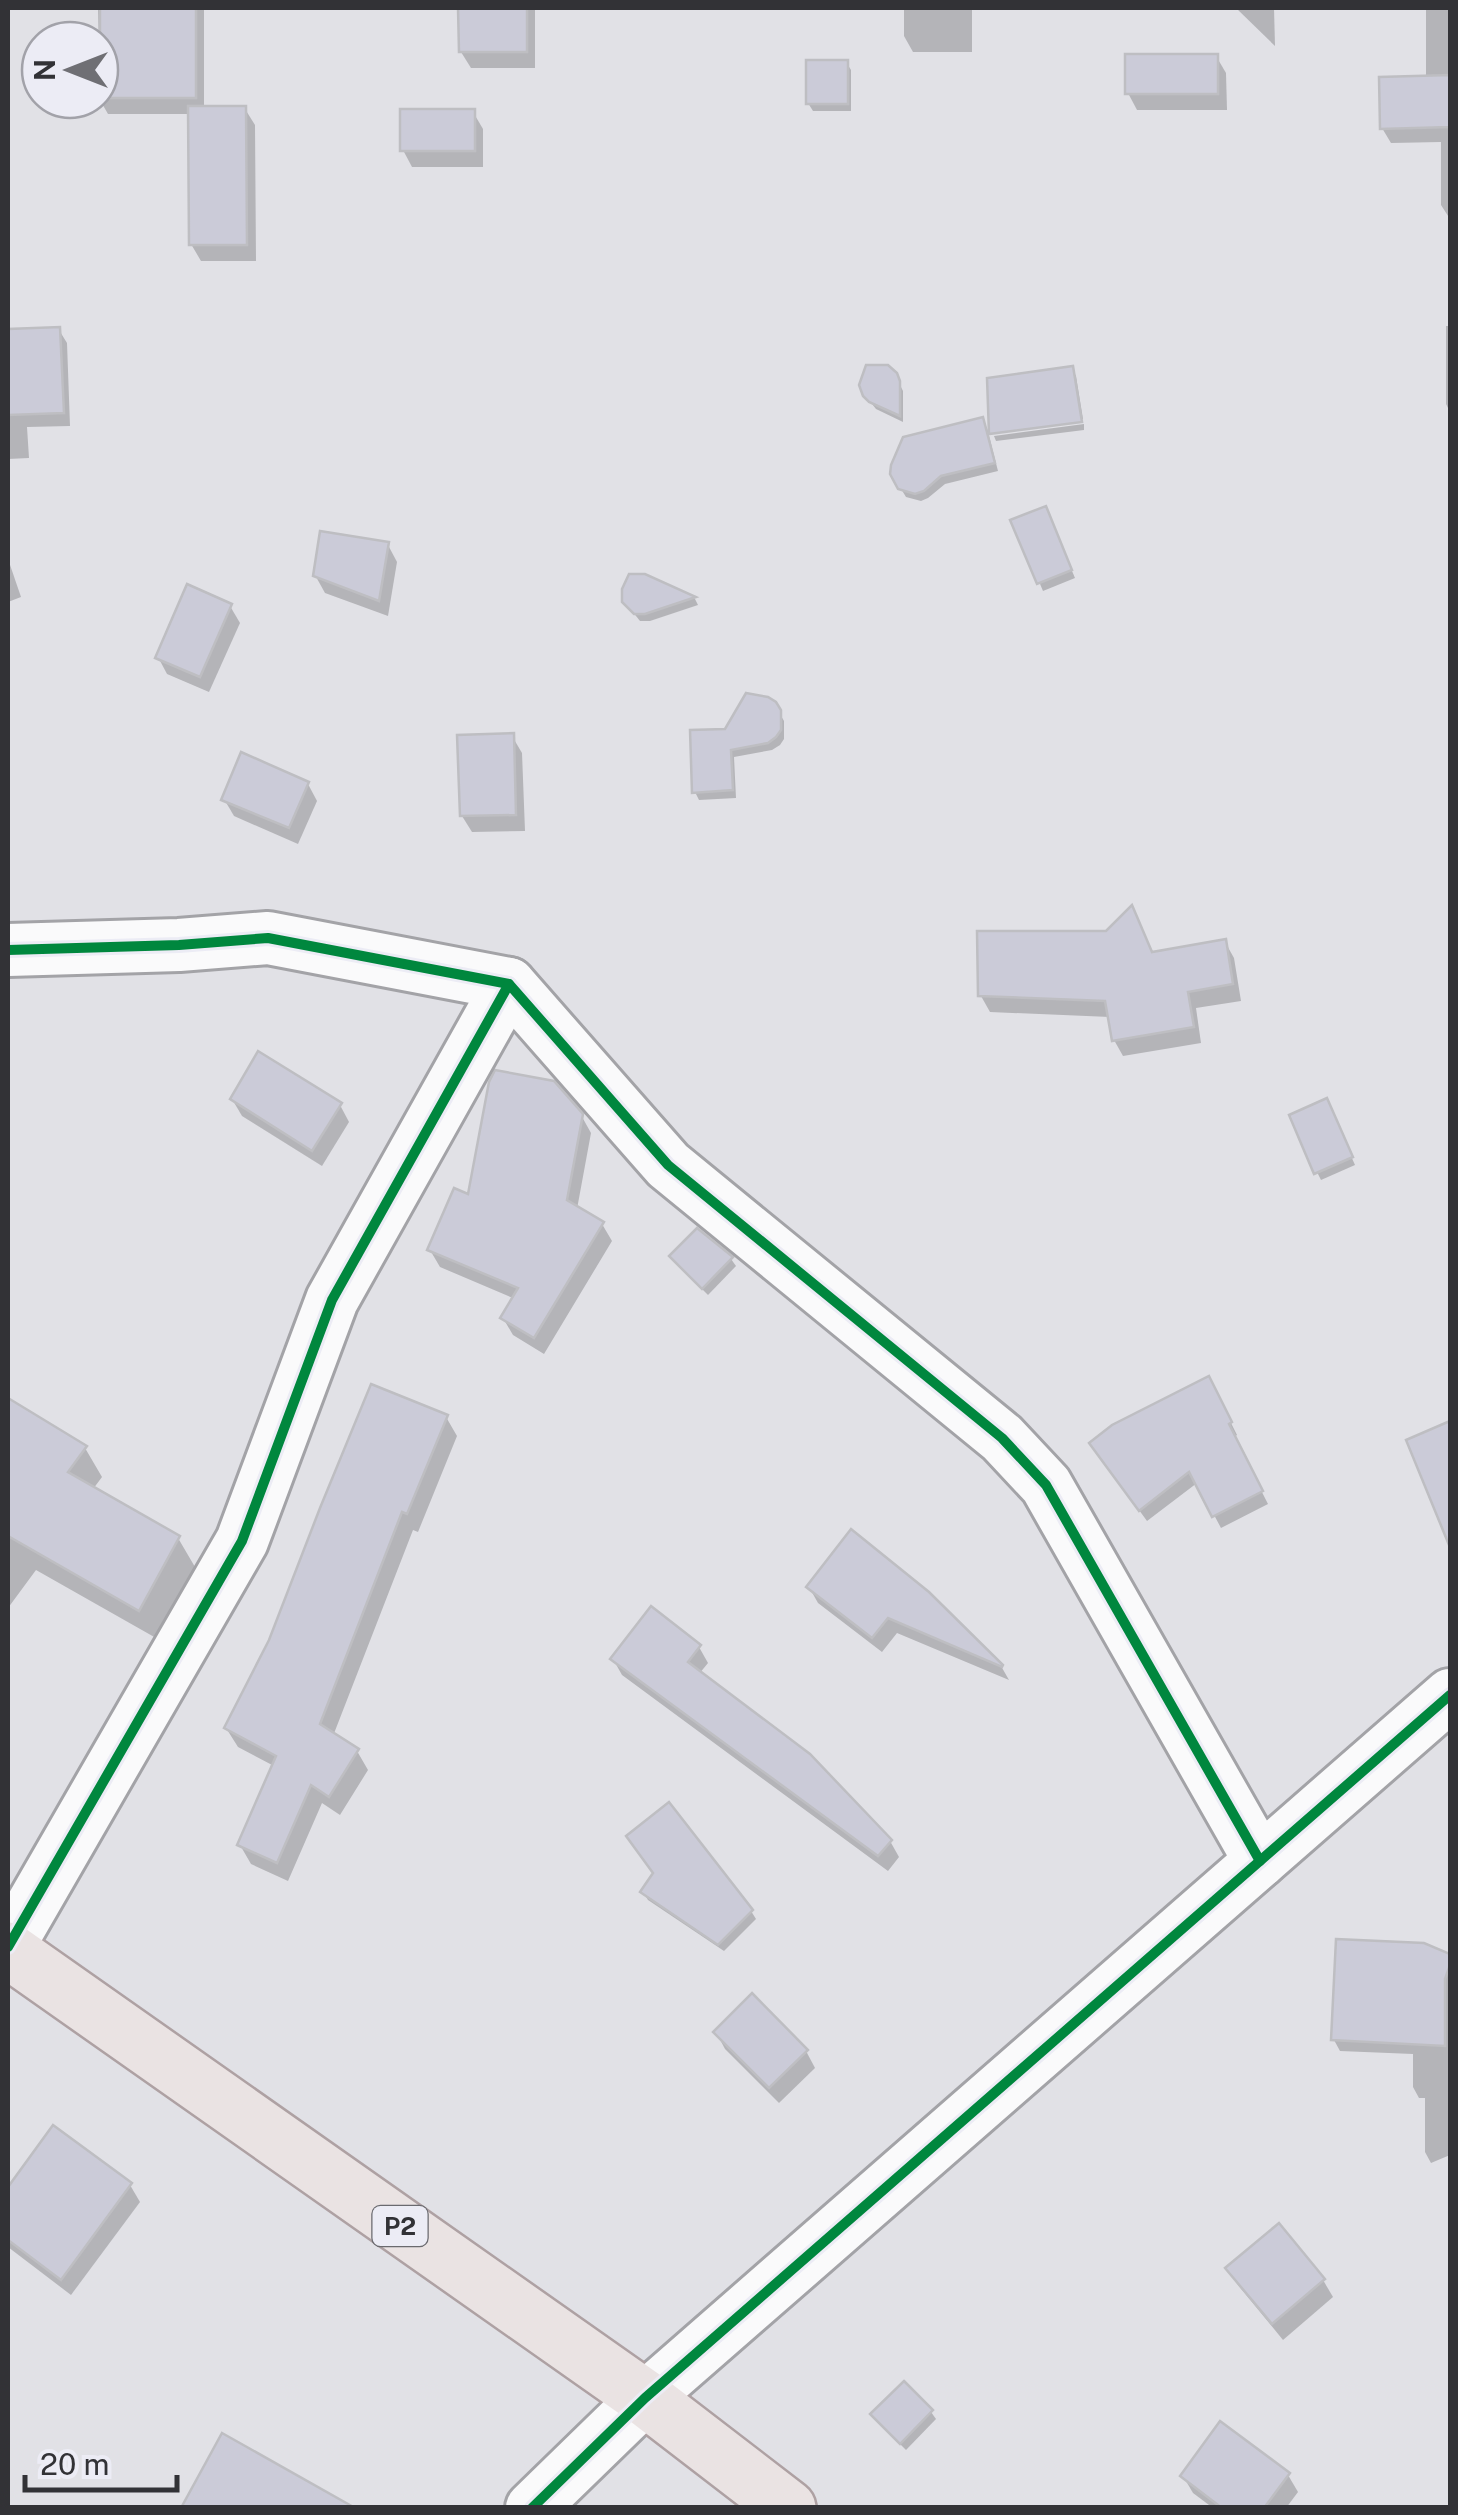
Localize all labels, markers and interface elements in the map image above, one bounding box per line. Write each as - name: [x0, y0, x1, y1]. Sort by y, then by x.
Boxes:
- north arrow: [20, 20, 120, 120]
- text: N: [28, 59, 61, 81]
- road number: P2: [372, 2206, 428, 2246]
- scale bar: [25, 2430, 178, 2492]
- text: 20 m: [40, 2446, 109, 2482]

